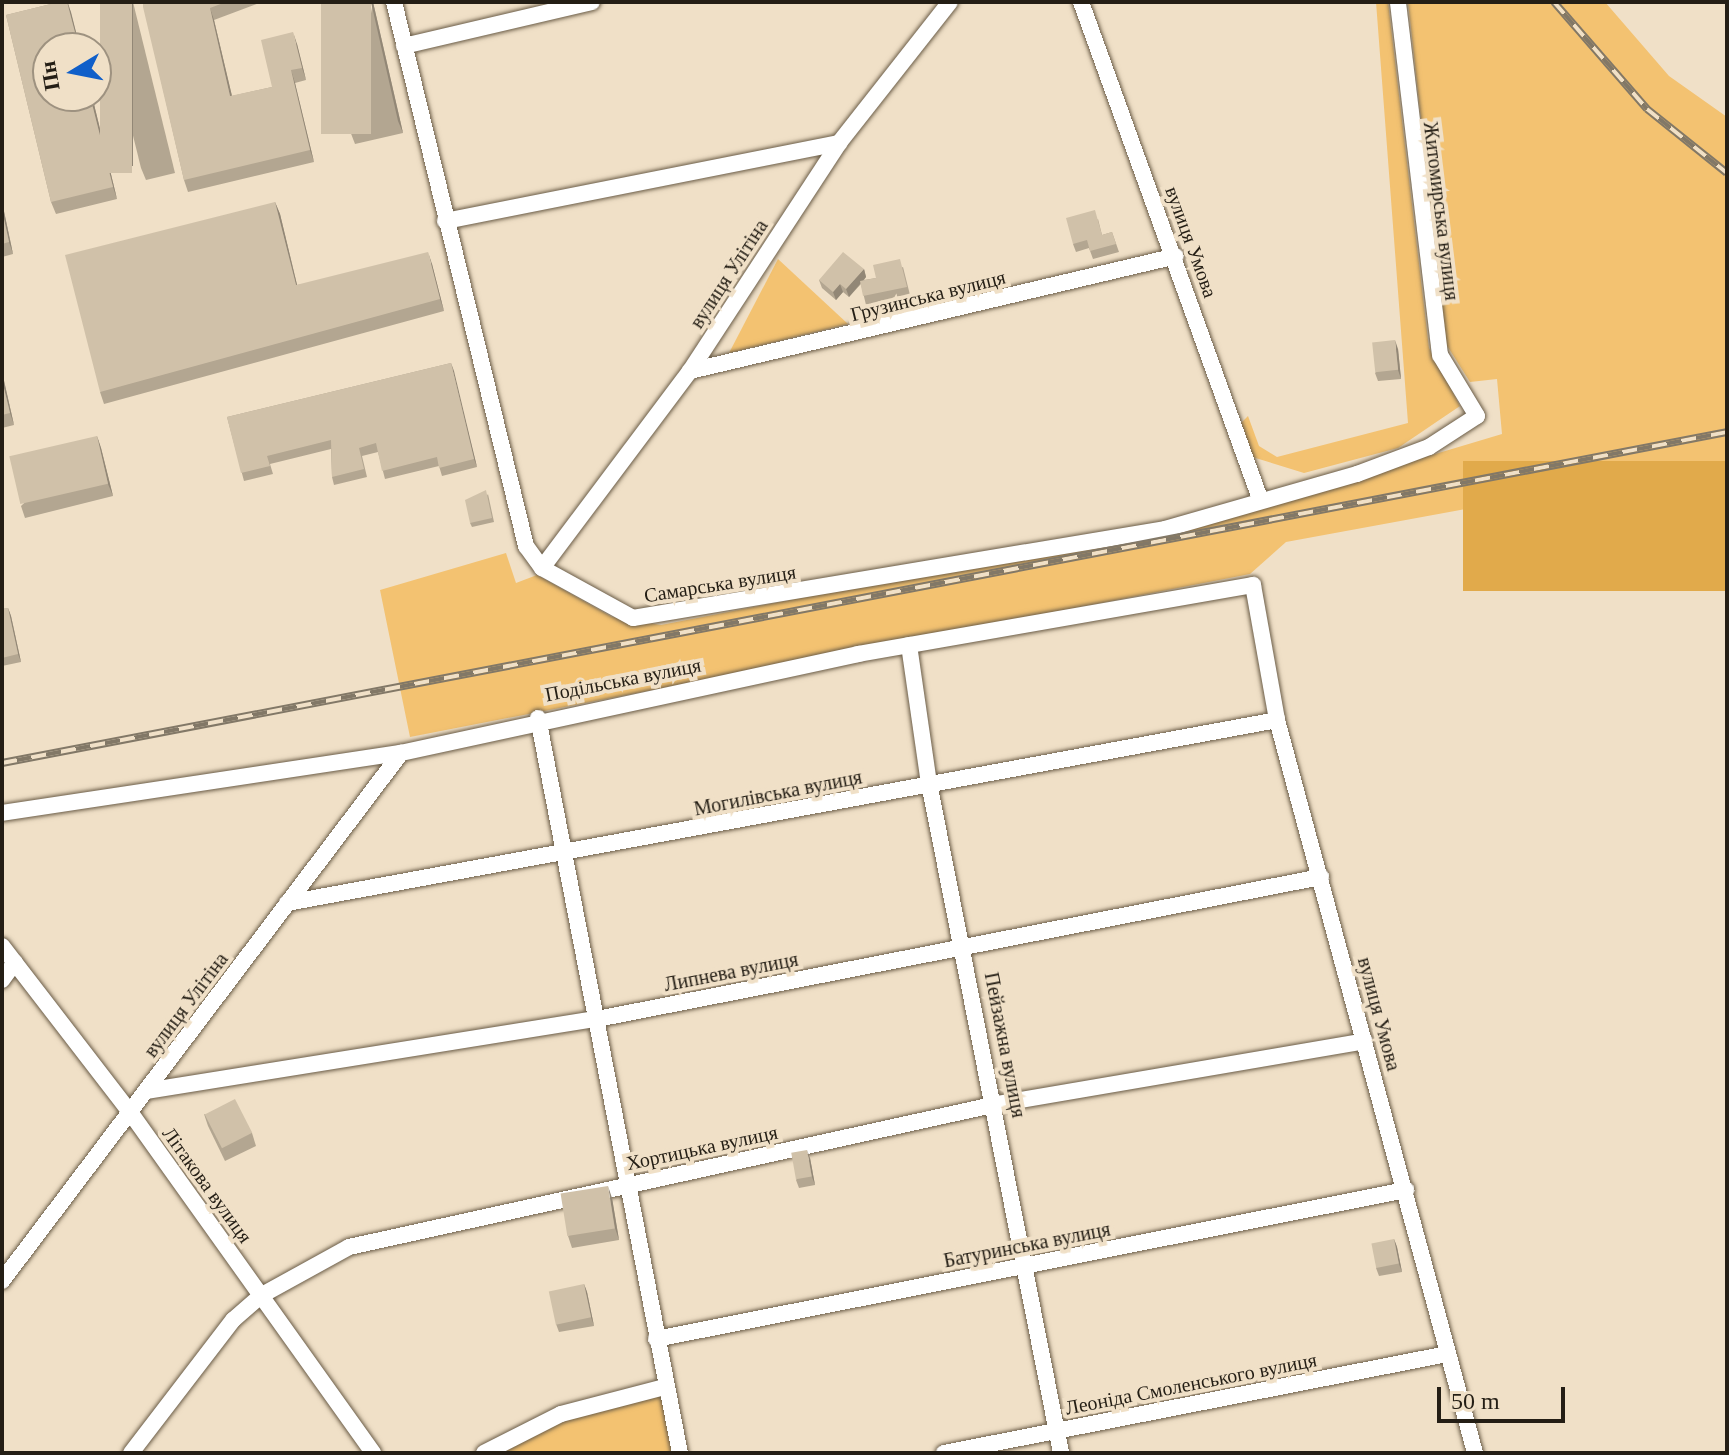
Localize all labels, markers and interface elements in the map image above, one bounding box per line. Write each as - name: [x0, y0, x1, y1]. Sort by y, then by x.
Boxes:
- north arrow: [32, 32, 112, 112]
- text: Пн: [35, 59, 65, 93]
- street label: Житомирська вулиця: [1418, 120, 1464, 302]
- street label: вулиця Умова: [1160, 183, 1222, 301]
- street label: вулиця Улітіна: [685, 215, 773, 333]
- street label: Грузинська вулиця: [848, 265, 1008, 327]
- street label: Самарська вулиця: [642, 560, 798, 608]
- street label: Подільська вулиця: [543, 653, 703, 707]
- street label: Могилівська вулиця: [692, 765, 864, 821]
- street label: Липнева вулиця: [662, 947, 800, 997]
- street label: вулиця Улітіна: [139, 948, 233, 1062]
- street label: вулиця Умова: [1352, 955, 1406, 1073]
- street label: Пейзажна вулиця: [979, 970, 1031, 1120]
- street label: Хортицька вулиця: [624, 1120, 780, 1176]
- street label: Літакова вулиця: [157, 1122, 257, 1248]
- street label: Батуринська вулиця: [942, 1217, 1112, 1273]
- street label: Леоніда Смоленського вулиця: [1063, 1348, 1319, 1420]
- scale bar: [1441, 1371, 1569, 1421]
- text: 50 m: [1451, 1388, 1500, 1414]

